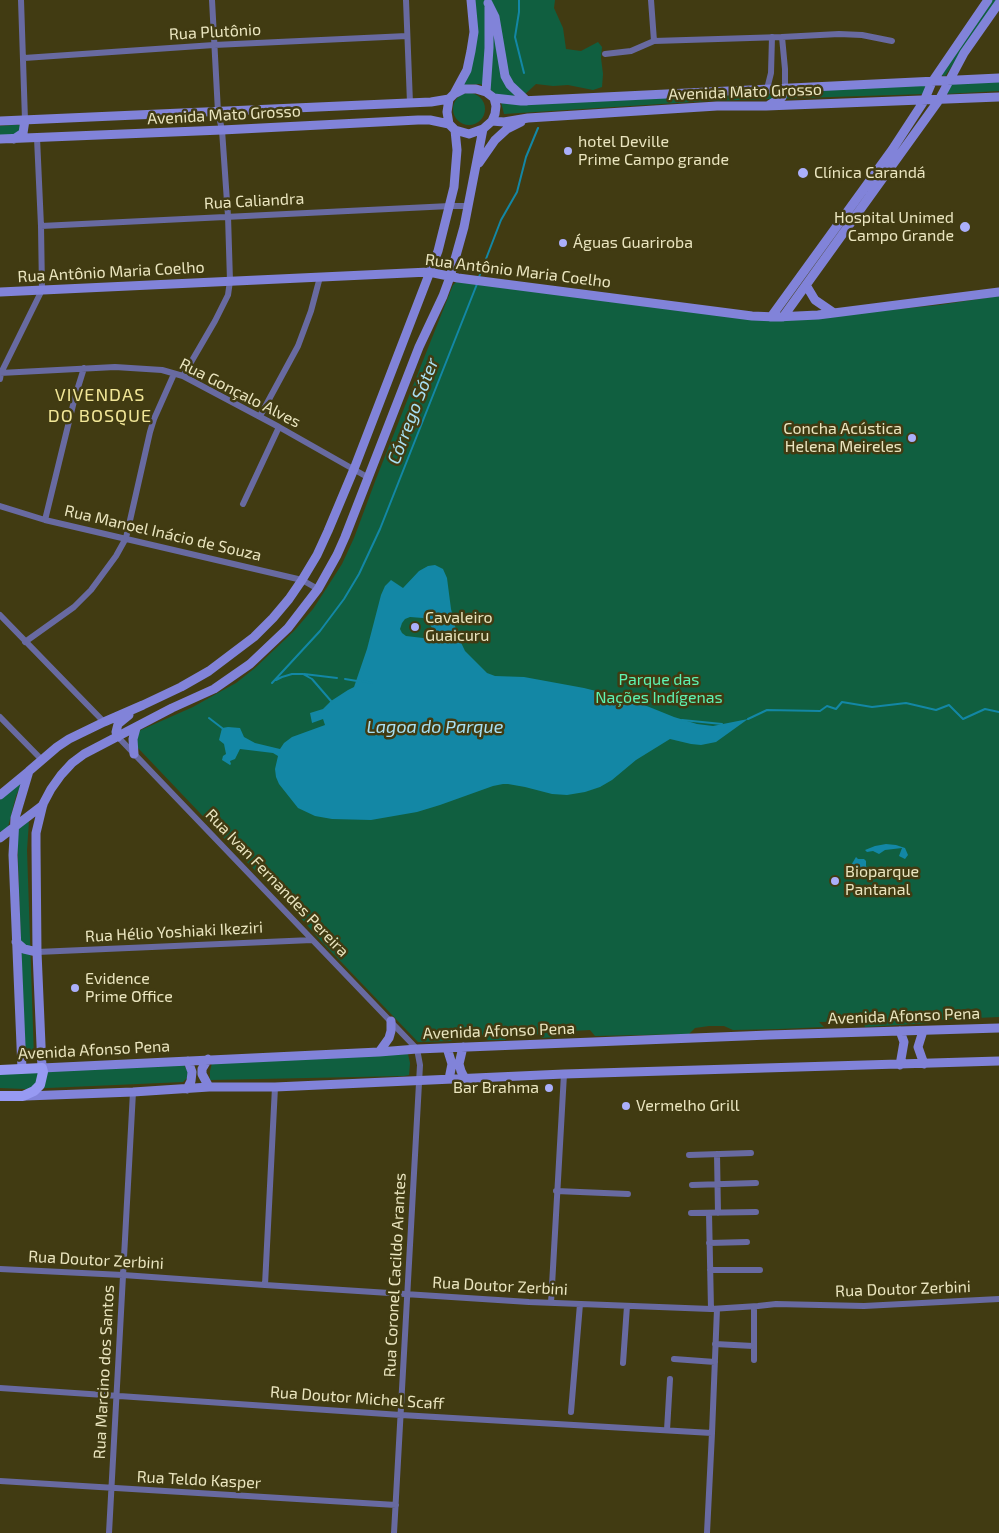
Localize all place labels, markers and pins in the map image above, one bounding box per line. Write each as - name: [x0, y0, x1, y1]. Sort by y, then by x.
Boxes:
- place label: hotel Deville Prime Campo grande: [578, 132, 729, 170]
- marker: hotel Deville Prime Campo grande: [562, 145, 574, 157]
- place label: Clínica Carandá: [814, 163, 926, 183]
- marker: Clínica Carandá: [796, 166, 810, 180]
- place label: Hospital Unimed Campo Grande: [834, 208, 954, 246]
- marker: Hospital Unimed Campo Grande: [958, 220, 972, 234]
- place label: Águas Guariroba: [573, 233, 693, 253]
- marker: Águas Guariroba: [557, 237, 569, 249]
- place label: Concha Acústica Helena Meireles: [783, 419, 902, 457]
- marker: Concha Acústica Helena Meireles: [906, 432, 918, 444]
- place label: Cavaleiro Guaicuru: [425, 608, 493, 646]
- marker: Cavaleiro Guaicuru: [409, 621, 421, 633]
- place label: Bioparque Pantanal: [845, 862, 919, 900]
- marker: Bioparque Pantanal: [829, 875, 841, 887]
- place label: Evidence Prime Office: [85, 969, 173, 1007]
- marker: Evidence Prime Office: [69, 982, 81, 994]
- place label: Bar Brahma: [453, 1078, 539, 1098]
- marker: Bar Brahma: [543, 1082, 555, 1094]
- place label: Vermelho Grill: [636, 1096, 739, 1116]
- marker: Vermelho Grill: [620, 1100, 632, 1112]

